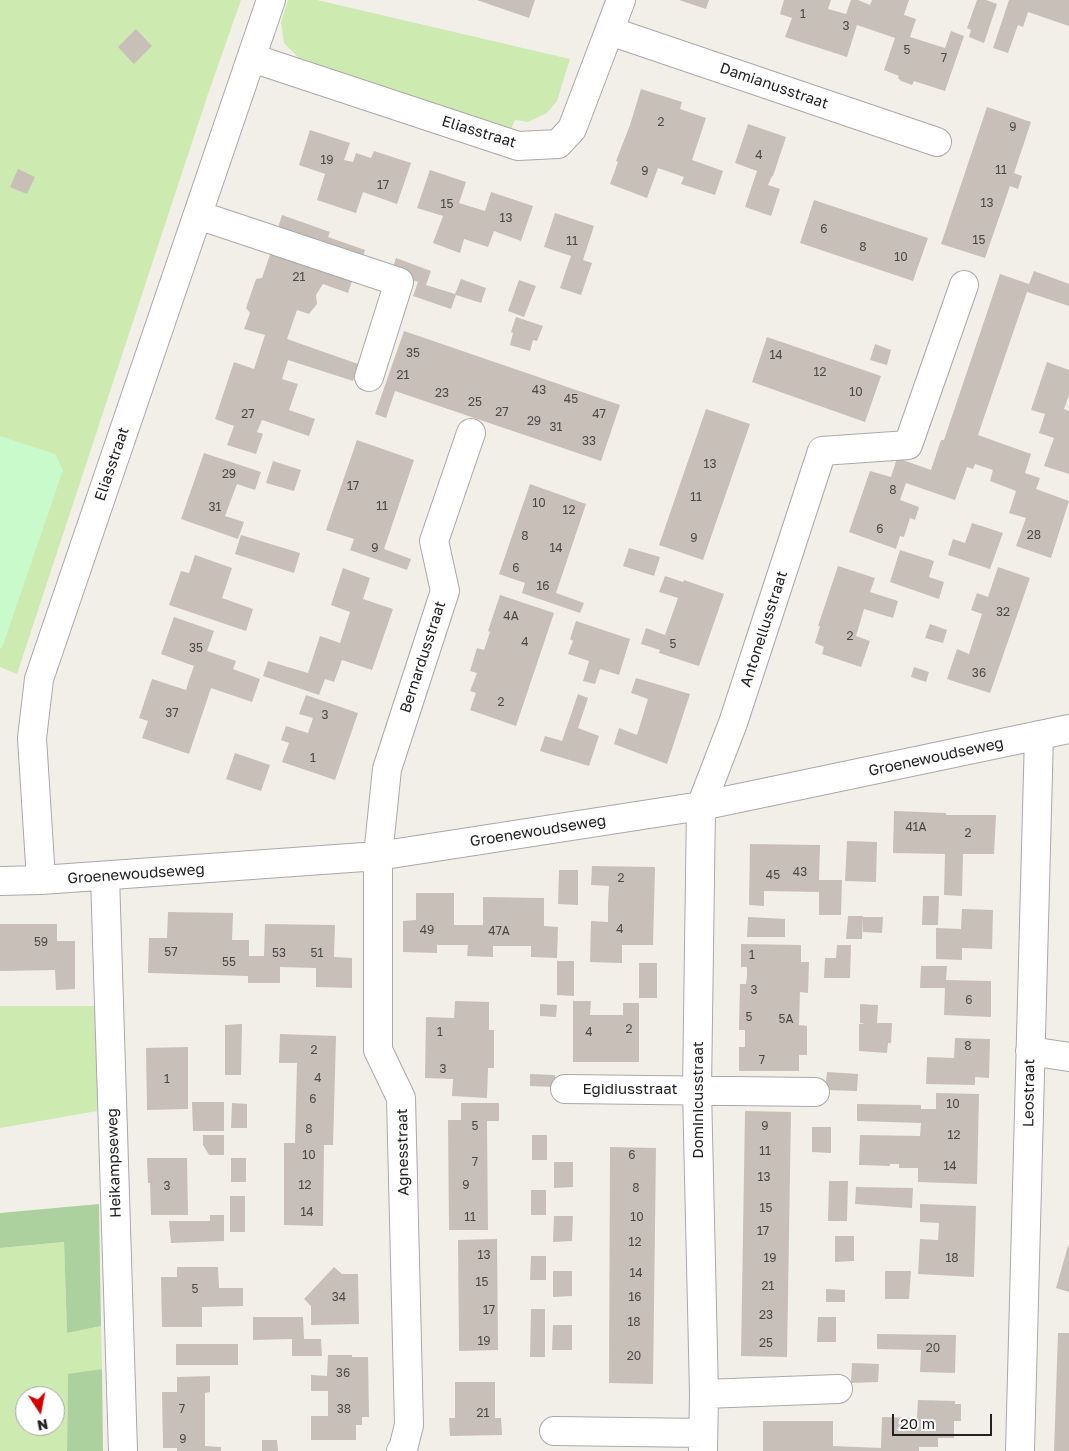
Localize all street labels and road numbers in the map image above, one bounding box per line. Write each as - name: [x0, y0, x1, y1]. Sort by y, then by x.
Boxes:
- street label: Damianusstraat: [717, 59, 831, 113]
- street label: Eliasstraat: [440, 112, 518, 152]
- street label: Eliasstraat: [91, 425, 133, 503]
- street label: Antonellusstraat: [737, 569, 791, 689]
- street label: Bernardusstraat: [396, 599, 450, 715]
- street label: Groenewoudseweg: [867, 734, 1005, 780]
- street label: Groenewoudseweg: [469, 811, 607, 851]
- street label: Groenewoudseweg: [67, 860, 205, 888]
- street label: Dominicusstraat: [689, 1041, 707, 1159]
- street label: Leostraat: [1019, 1059, 1039, 1127]
- street label: Egidiusstraat: [583, 1080, 677, 1098]
- street label: Heikampseweg: [103, 1108, 125, 1218]
- street label: Agnesstraat: [393, 1108, 413, 1196]

